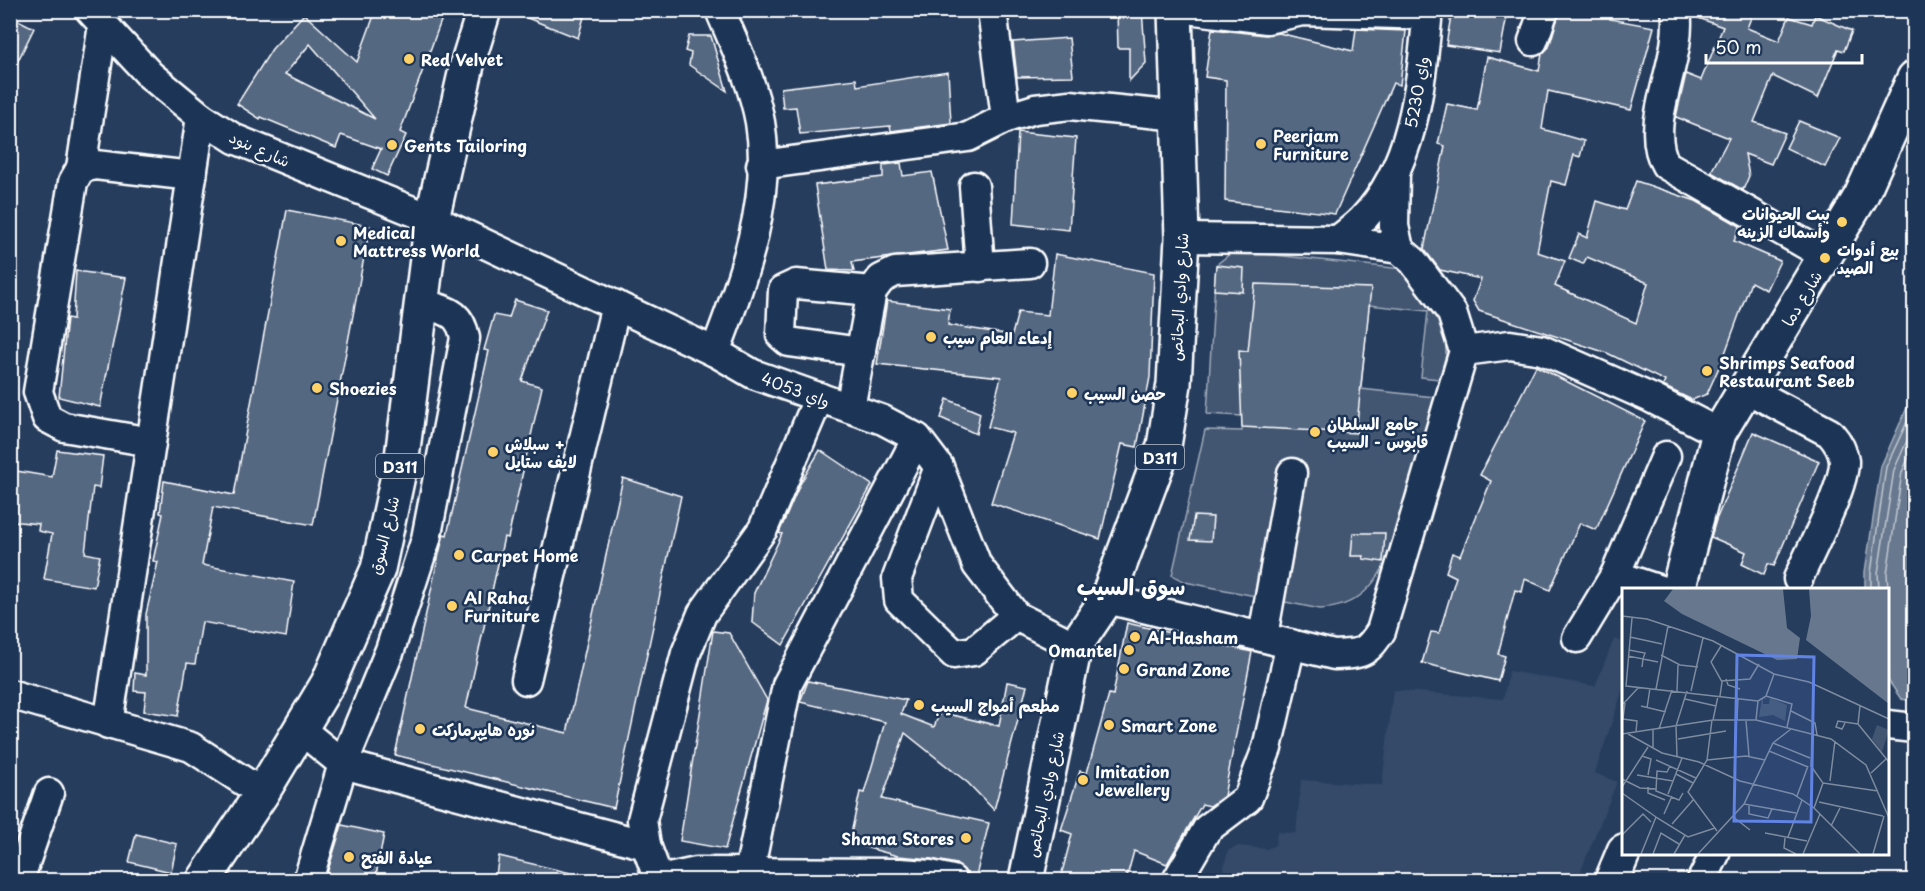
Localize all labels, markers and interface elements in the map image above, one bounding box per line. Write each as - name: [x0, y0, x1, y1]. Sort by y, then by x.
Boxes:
- scale bar: [1706, 27, 1862, 65]
- text: 50 m: [1715, 33, 1762, 60]
- place label: Red Velvet: [421, 47, 503, 71]
- marker: Red Velvet: [402, 52, 416, 66]
- street label: واي 5230: [1398, 54, 1435, 130]
- place label: Peerjam Furniture: [1273, 123, 1349, 165]
- street label: شارع بنود: [225, 124, 294, 173]
- place label: Gents Tailoring: [404, 133, 527, 157]
- marker: Peerjam Furniture: [1254, 137, 1268, 151]
- marker: Gents Tailoring: [385, 138, 399, 152]
- place label: بيت الحيوانات وأسماك الزينه: [1737, 201, 1830, 243]
- marker: بيت الحيوانات وأسماك الزينه: [1835, 215, 1849, 229]
- place label: Medical Mattress World: [353, 220, 480, 262]
- street label: شارع وادي البحائص: [1163, 232, 1194, 362]
- marker: Medical Mattress World: [334, 234, 348, 248]
- place label: بيع أدوات الصيد: [1837, 237, 1899, 279]
- marker: بيع أدوات الصيد: [1818, 251, 1832, 265]
- street label: شارع دما: [1775, 266, 1828, 331]
- place label: إدعاء العام سيب: [943, 325, 1052, 351]
- marker: إدعاء العام سيب: [924, 330, 938, 344]
- place label: Shrimps Seafood Restaurant Seeb: [1719, 350, 1855, 392]
- marker: Shrimps Seafood Restaurant Seeb: [1700, 364, 1714, 378]
- street label: واي 4053: [758, 366, 834, 413]
- place label: Shoezies: [329, 376, 397, 400]
- marker: Shoezies: [310, 381, 324, 395]
- place label: حصن السيب: [1084, 381, 1166, 405]
- marker: حصن السيب: [1065, 386, 1079, 400]
- place label: جامع السلطان قابوس - السيب: [1327, 411, 1428, 453]
- marker: جامع السلطان قابوس - السيب: [1308, 425, 1322, 439]
- place label: سبلاش + لايف ستايل: [505, 431, 577, 473]
- marker: سبلاش + لايف ستايل: [486, 445, 500, 459]
- road number: D311: [1136, 445, 1184, 469]
- road number: D311: [376, 454, 424, 478]
- street label: شارع السوق: [362, 493, 405, 577]
- place label: Carpet Home: [471, 543, 579, 567]
- marker: Carpet Home: [452, 548, 466, 562]
- district label: سوق السيب: [1077, 569, 1185, 602]
- place label: Al Raha Furniture: [464, 585, 540, 627]
- inset map: [1622, 588, 1889, 855]
- marker: Al Raha Furniture: [445, 599, 459, 613]
- place label: Al-Hasham: [1147, 625, 1238, 649]
- marker: Al-Hasham: [1128, 630, 1142, 644]
- place label: Omantel: [1048, 638, 1117, 662]
- marker: Omantel: [1122, 643, 1136, 657]
- place label: Grand Zone: [1136, 657, 1230, 681]
- marker: Grand Zone: [1117, 662, 1131, 676]
- place label: مطعم أمواج السيب: [931, 693, 1060, 719]
- marker: مطعم أمواج السيب: [912, 698, 926, 712]
- place label: Smart Zone: [1121, 713, 1217, 737]
- place label: نوره هايپرماركت: [432, 717, 536, 741]
- marker: Smart Zone: [1102, 718, 1116, 732]
- marker: نوره هايپرماركت: [413, 722, 427, 736]
- street label: شارع وادي البحائص: [1019, 729, 1070, 860]
- place label: Imitation Jewellery: [1095, 759, 1170, 801]
- marker: Imitation Jewellery: [1076, 773, 1090, 787]
- place label: Shama Stores: [841, 826, 954, 850]
- marker: Shama Stores: [959, 831, 973, 845]
- place label: عيادة الفتح: [361, 845, 433, 869]
- marker: عيادة الفتح: [342, 850, 356, 864]

